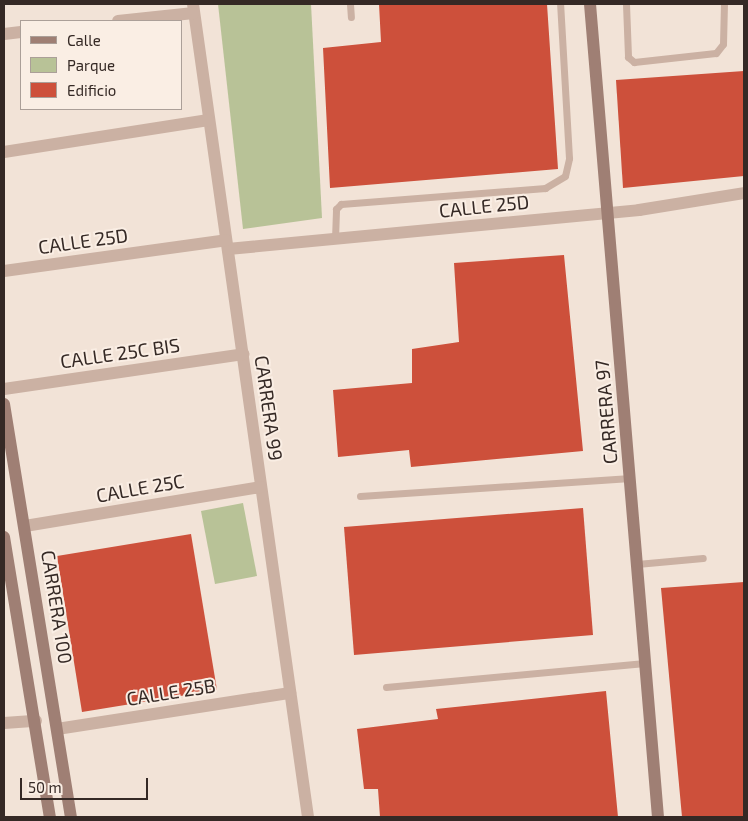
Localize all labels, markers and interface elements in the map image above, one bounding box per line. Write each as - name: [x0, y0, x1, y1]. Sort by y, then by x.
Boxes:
- legend: [20, 20, 182, 110]
- text: Calle: [67, 31, 101, 49]
- text: Parque: [67, 56, 115, 74]
- text: Edificio: [67, 81, 116, 99]
- street label: CALLE 25D: [438, 190, 530, 222]
- street label: CALLE 25D: [37, 223, 129, 259]
- street label: CALLE 25C BIS: [59, 333, 181, 373]
- street label: CARRERA 99: [250, 354, 288, 462]
- street label: CARRERA 97: [590, 359, 622, 465]
- street label: CALLE 25C: [94, 469, 186, 507]
- street label: CARRERA 100: [37, 548, 77, 666]
- street label: CALLE 25B: [125, 674, 217, 710]
- scale bar: [22, 768, 150, 800]
- text: 50 m: [28, 778, 62, 796]

